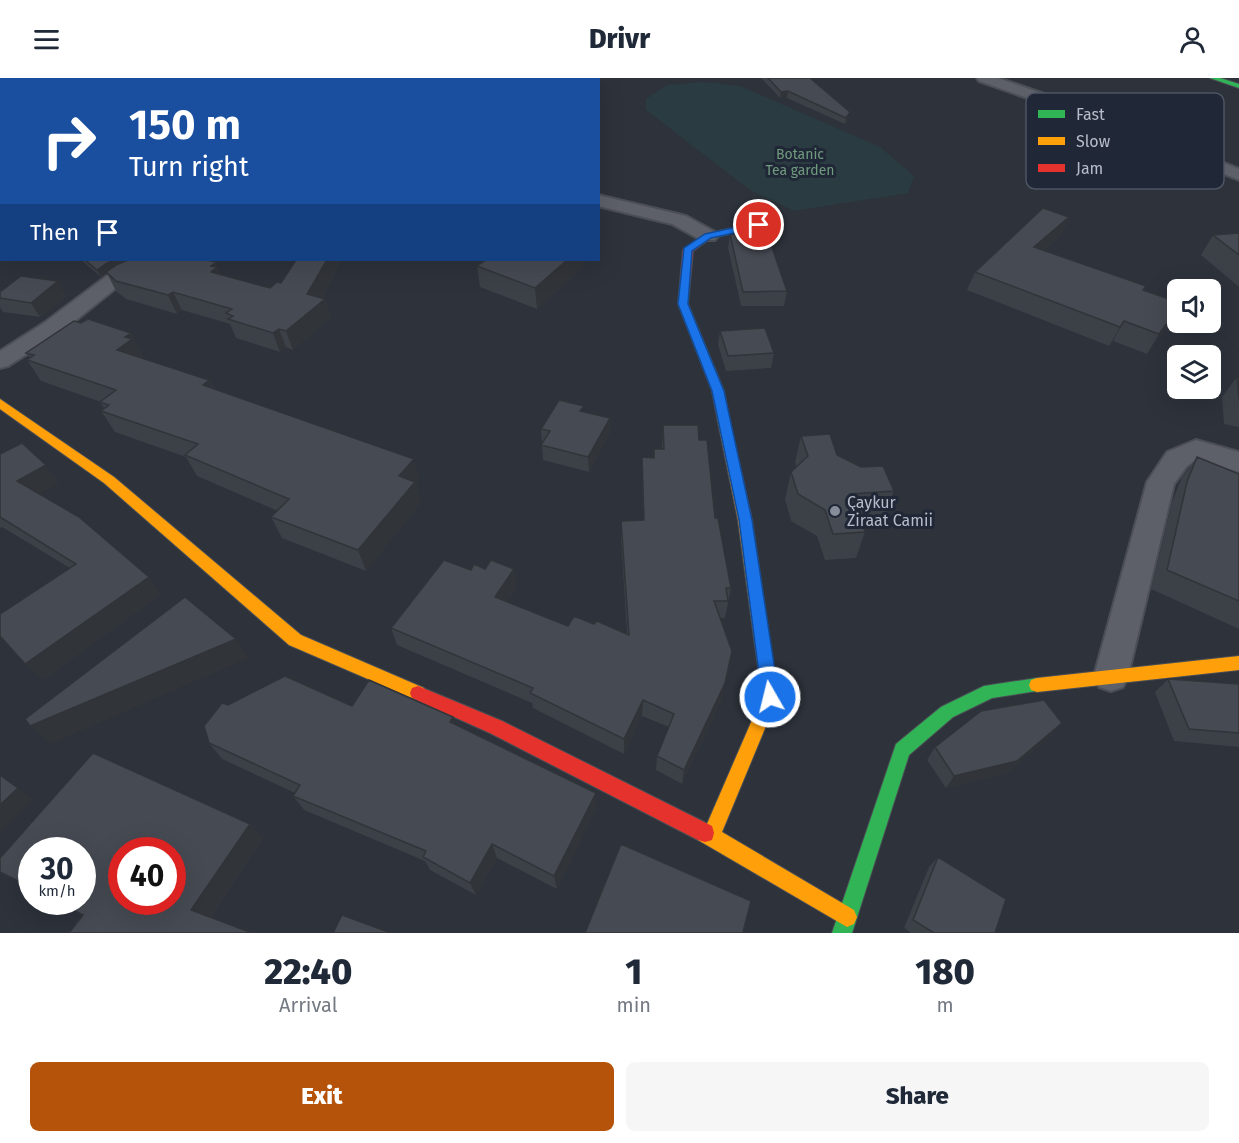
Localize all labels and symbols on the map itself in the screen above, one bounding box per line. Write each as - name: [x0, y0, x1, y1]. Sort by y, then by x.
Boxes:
- legend: [1026, 93, 1224, 189]
- text: Fast: [1076, 105, 1105, 124]
- text: Slow: [1076, 132, 1111, 151]
- park label: Botanic Tea garden: [765, 146, 835, 179]
- text: Jam: [1076, 159, 1103, 178]
- pin: [733, 199, 784, 250]
- place label: Çaykur Ziraat Camii: [847, 493, 933, 530]
- marker: Çaykur Ziraat Camii: [828, 504, 842, 518]
- position arrow: [738, 665, 802, 729]
- speed limit sign: 40: [108, 837, 186, 915]

